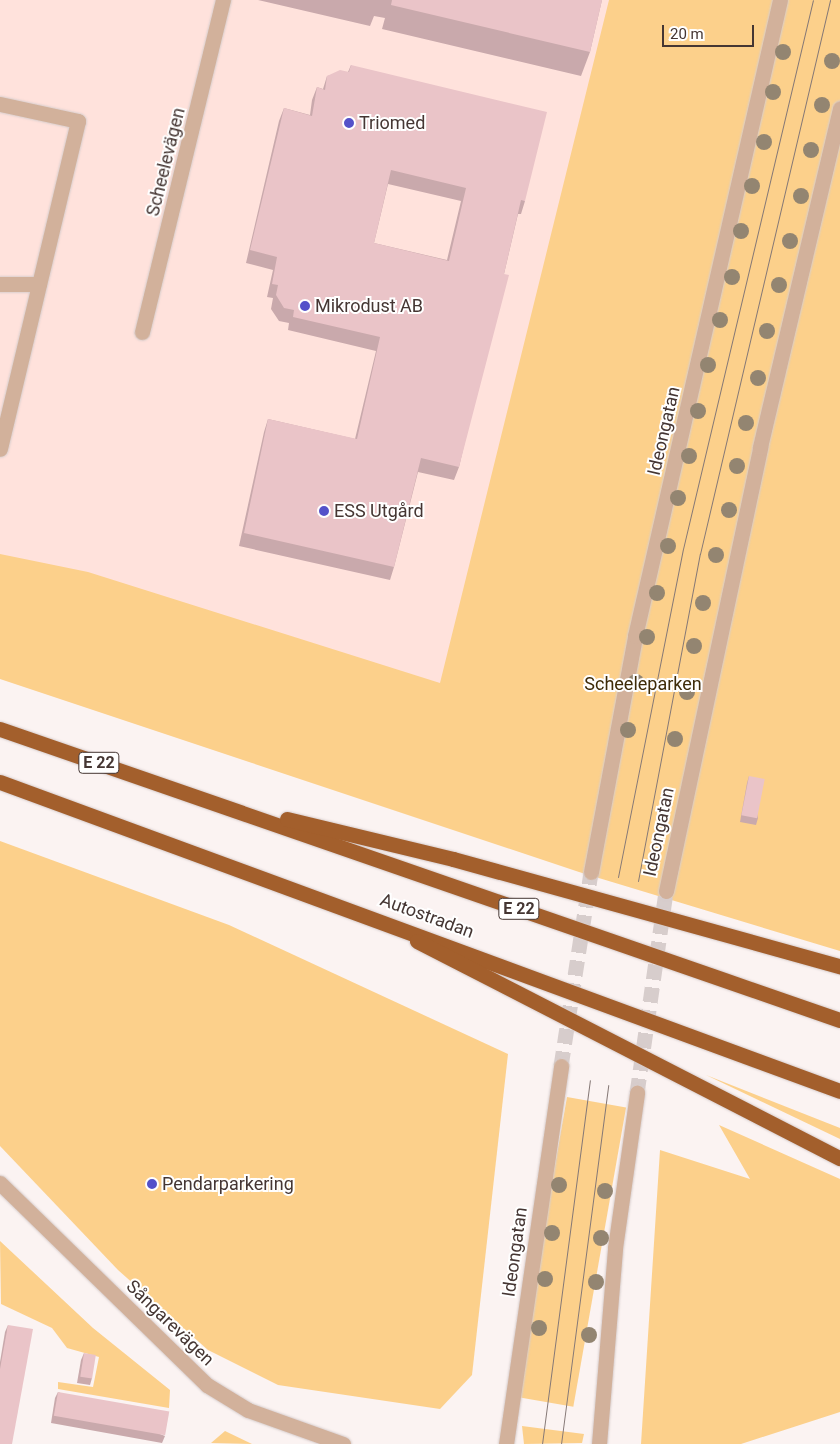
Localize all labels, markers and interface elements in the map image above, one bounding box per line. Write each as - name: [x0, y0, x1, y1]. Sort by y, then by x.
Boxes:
- scale bar: [665, 15, 758, 47]
- text: 20 m: [670, 25, 704, 43]
- street label: Scheelevägen: [142, 106, 190, 218]
- place label: Triomed: [359, 112, 425, 134]
- marker: Triomed: [343, 117, 355, 129]
- place label: Mikrodust AB: [315, 295, 423, 317]
- marker: Mikrodust AB: [299, 300, 311, 312]
- street label: Ideongatan: [643, 385, 685, 477]
- place label: ESS Utgård: [334, 500, 424, 522]
- marker: ESS Utgård: [318, 505, 330, 517]
- park label: Scheeleparken: [584, 673, 702, 695]
- road number: E 22: [78, 750, 120, 776]
- street label: Ideongatan: [639, 786, 679, 878]
- street label: Autostradan: [377, 889, 477, 943]
- road number: E 22: [498, 896, 540, 922]
- place label: Pendarparkering: [162, 1173, 294, 1195]
- marker: Pendarparkering: [146, 1178, 158, 1190]
- street label: Ideongatan: [498, 1206, 532, 1298]
- street label: Sångarevägen: [122, 1276, 218, 1370]

